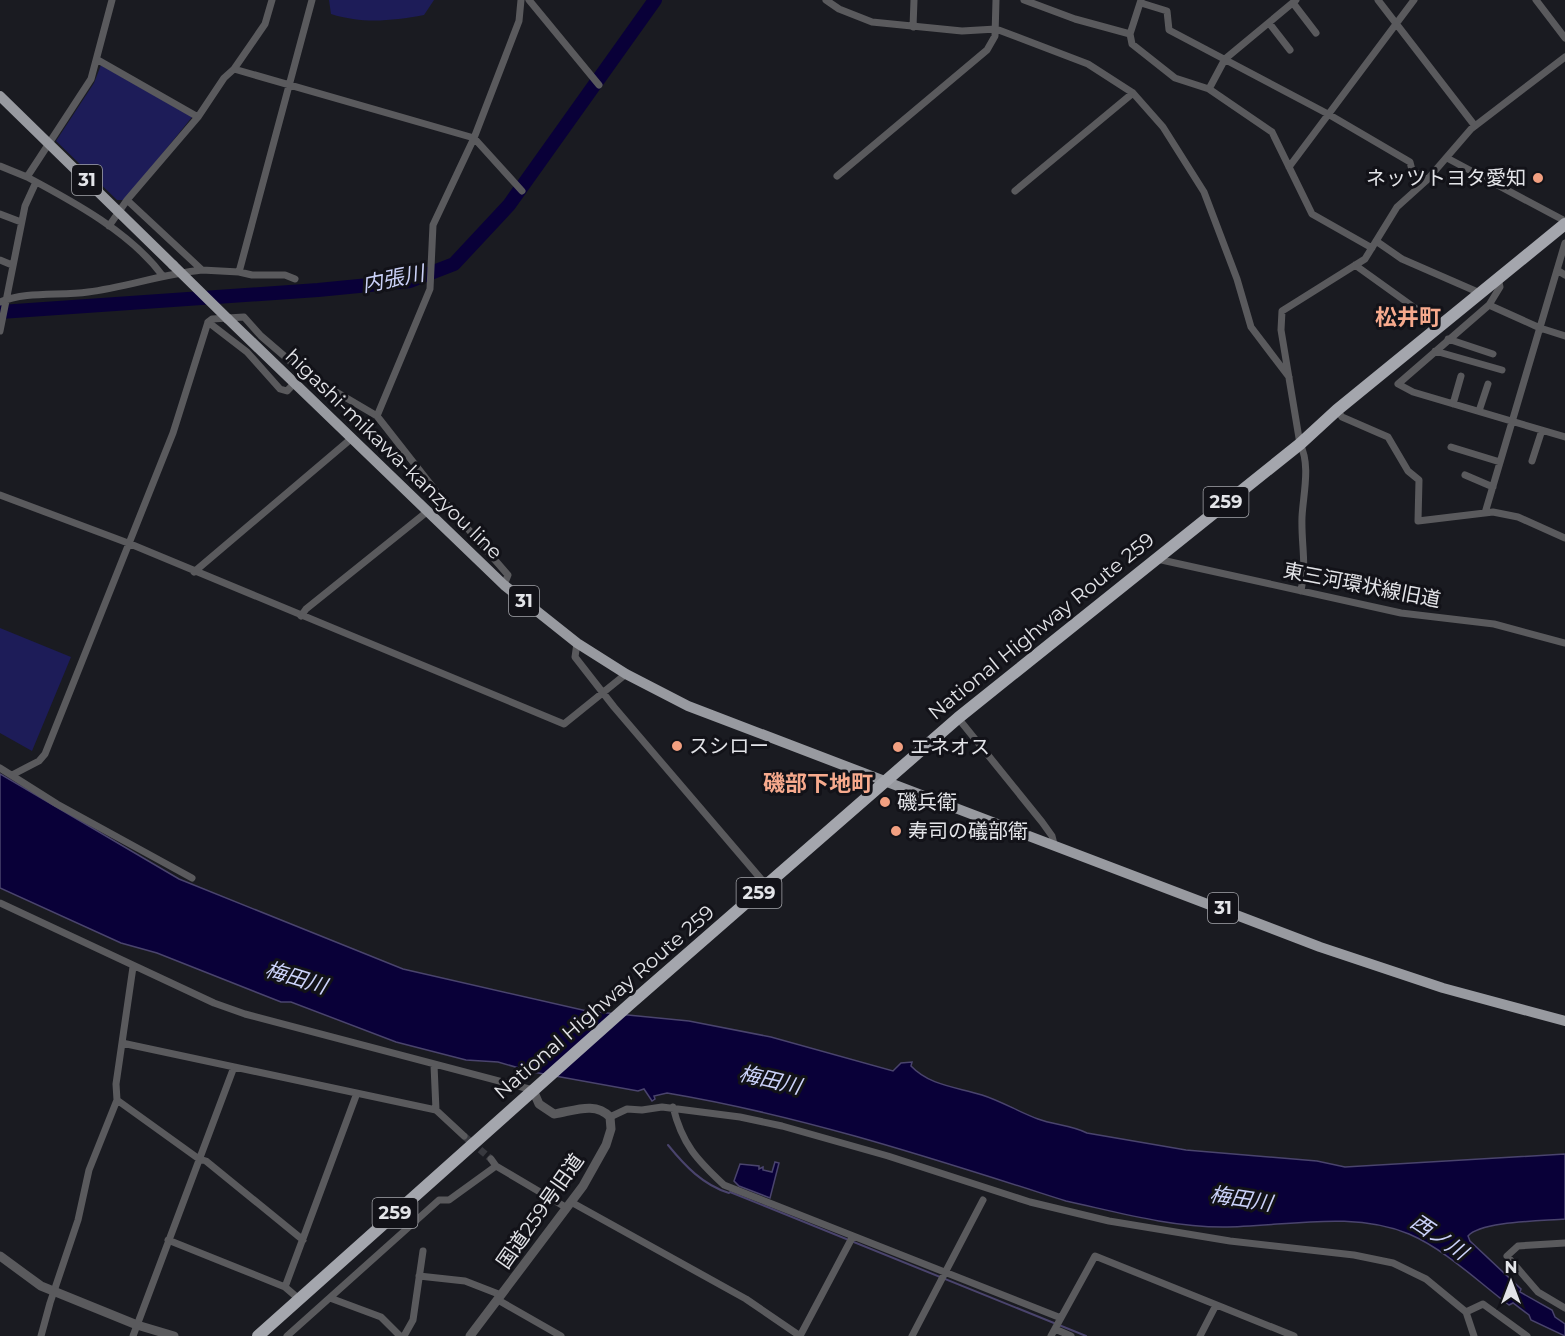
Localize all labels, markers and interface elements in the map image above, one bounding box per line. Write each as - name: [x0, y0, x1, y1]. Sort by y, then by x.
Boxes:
- road number: 31: [72, 165, 102, 195]
- place label: ネッツトヨタ愛知: [1366, 166, 1526, 190]
- marker: ネッツトヨタ愛知: [1531, 171, 1545, 185]
- water label: 内張川: [360, 260, 428, 297]
- district label: 松井町: [1375, 304, 1441, 331]
- street label: higashi-mikawa-kanzyou line: [281, 344, 507, 564]
- road number: 259: [1204, 487, 1248, 517]
- street label: National Highway Route 259: [923, 527, 1159, 725]
- street label: 東三河環状線旧道: [1281, 558, 1443, 612]
- road number: 31: [509, 586, 539, 616]
- place label: スシロー: [689, 734, 769, 758]
- place label: エネオス: [910, 735, 990, 759]
- marker: スシロー: [670, 739, 684, 753]
- marker: エネオス: [891, 740, 905, 754]
- district label: 磯部下地町: [763, 770, 873, 797]
- place label: 磯兵衛: [897, 790, 957, 814]
- marker: 磯兵衛: [878, 795, 892, 809]
- place label: 寿司の礒部衛: [908, 819, 1028, 843]
- marker: 寿司の礒部衛: [889, 824, 903, 838]
- road number: 259: [736, 878, 782, 908]
- road number: 31: [1208, 893, 1238, 923]
- street label: National Highway Route 259: [489, 900, 719, 1104]
- water label: 梅田川: [262, 956, 332, 999]
- water label: 梅田川: [737, 1060, 806, 1099]
- street label: 国道259号旧道: [491, 1149, 589, 1273]
- water label: 梅田川: [1208, 1181, 1276, 1216]
- road number: 259: [372, 1198, 418, 1228]
- water label: 西ノ川: [1406, 1209, 1474, 1266]
- north arrow: [1481, 1252, 1541, 1312]
- text: N: [1505, 1258, 1517, 1277]

